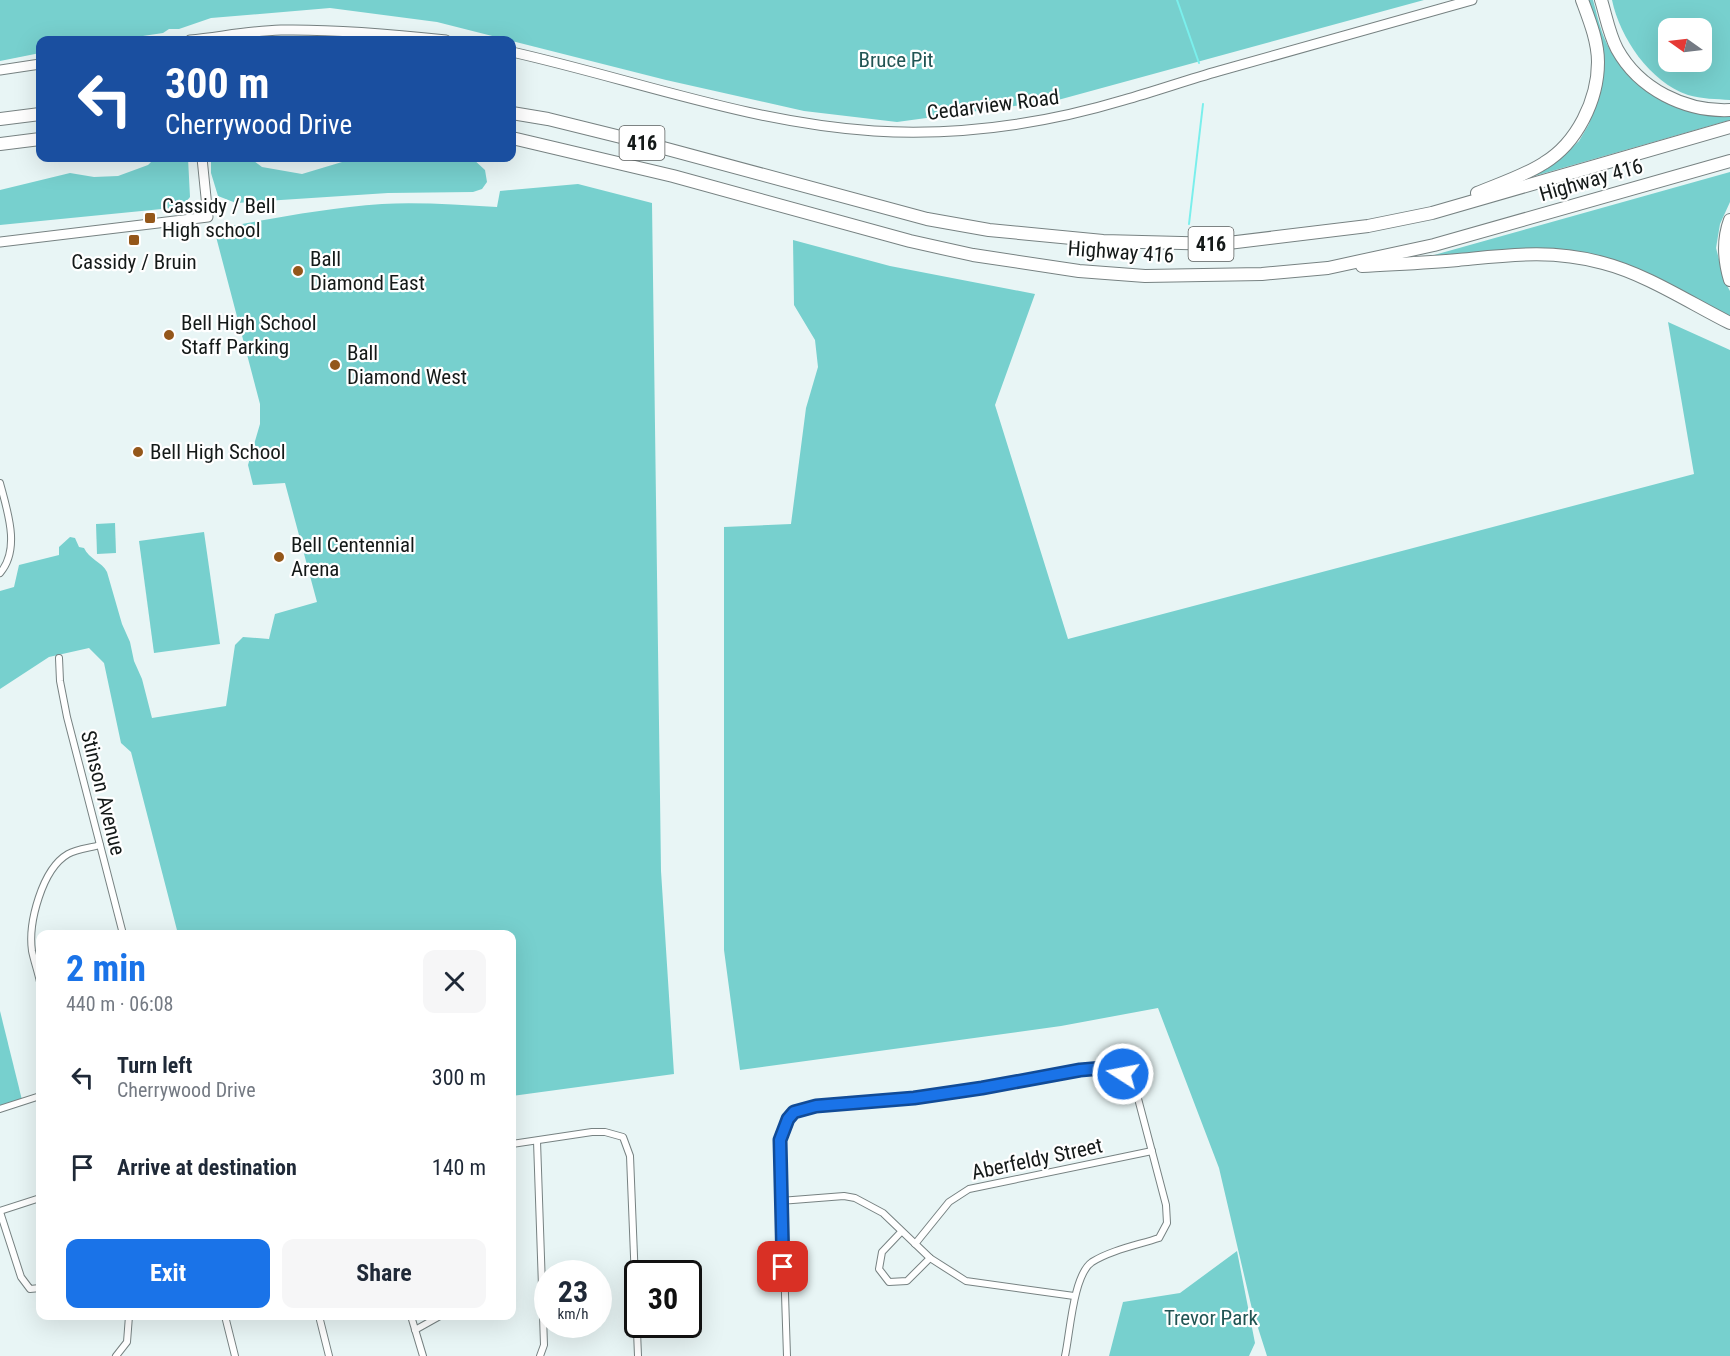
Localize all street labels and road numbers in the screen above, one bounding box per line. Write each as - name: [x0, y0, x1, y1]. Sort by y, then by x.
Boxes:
- street label: Cedarview Road: [925, 85, 1061, 125]
- road number: 416: [620, 126, 664, 160]
- street label: Highway 416: [1536, 154, 1646, 206]
- road number: 416: [1188, 227, 1234, 261]
- street label: Highway 416: [1067, 236, 1175, 268]
- street label: Stinson Avenue: [76, 728, 130, 858]
- street label: Aberfeldy Street: [969, 1133, 1105, 1185]

